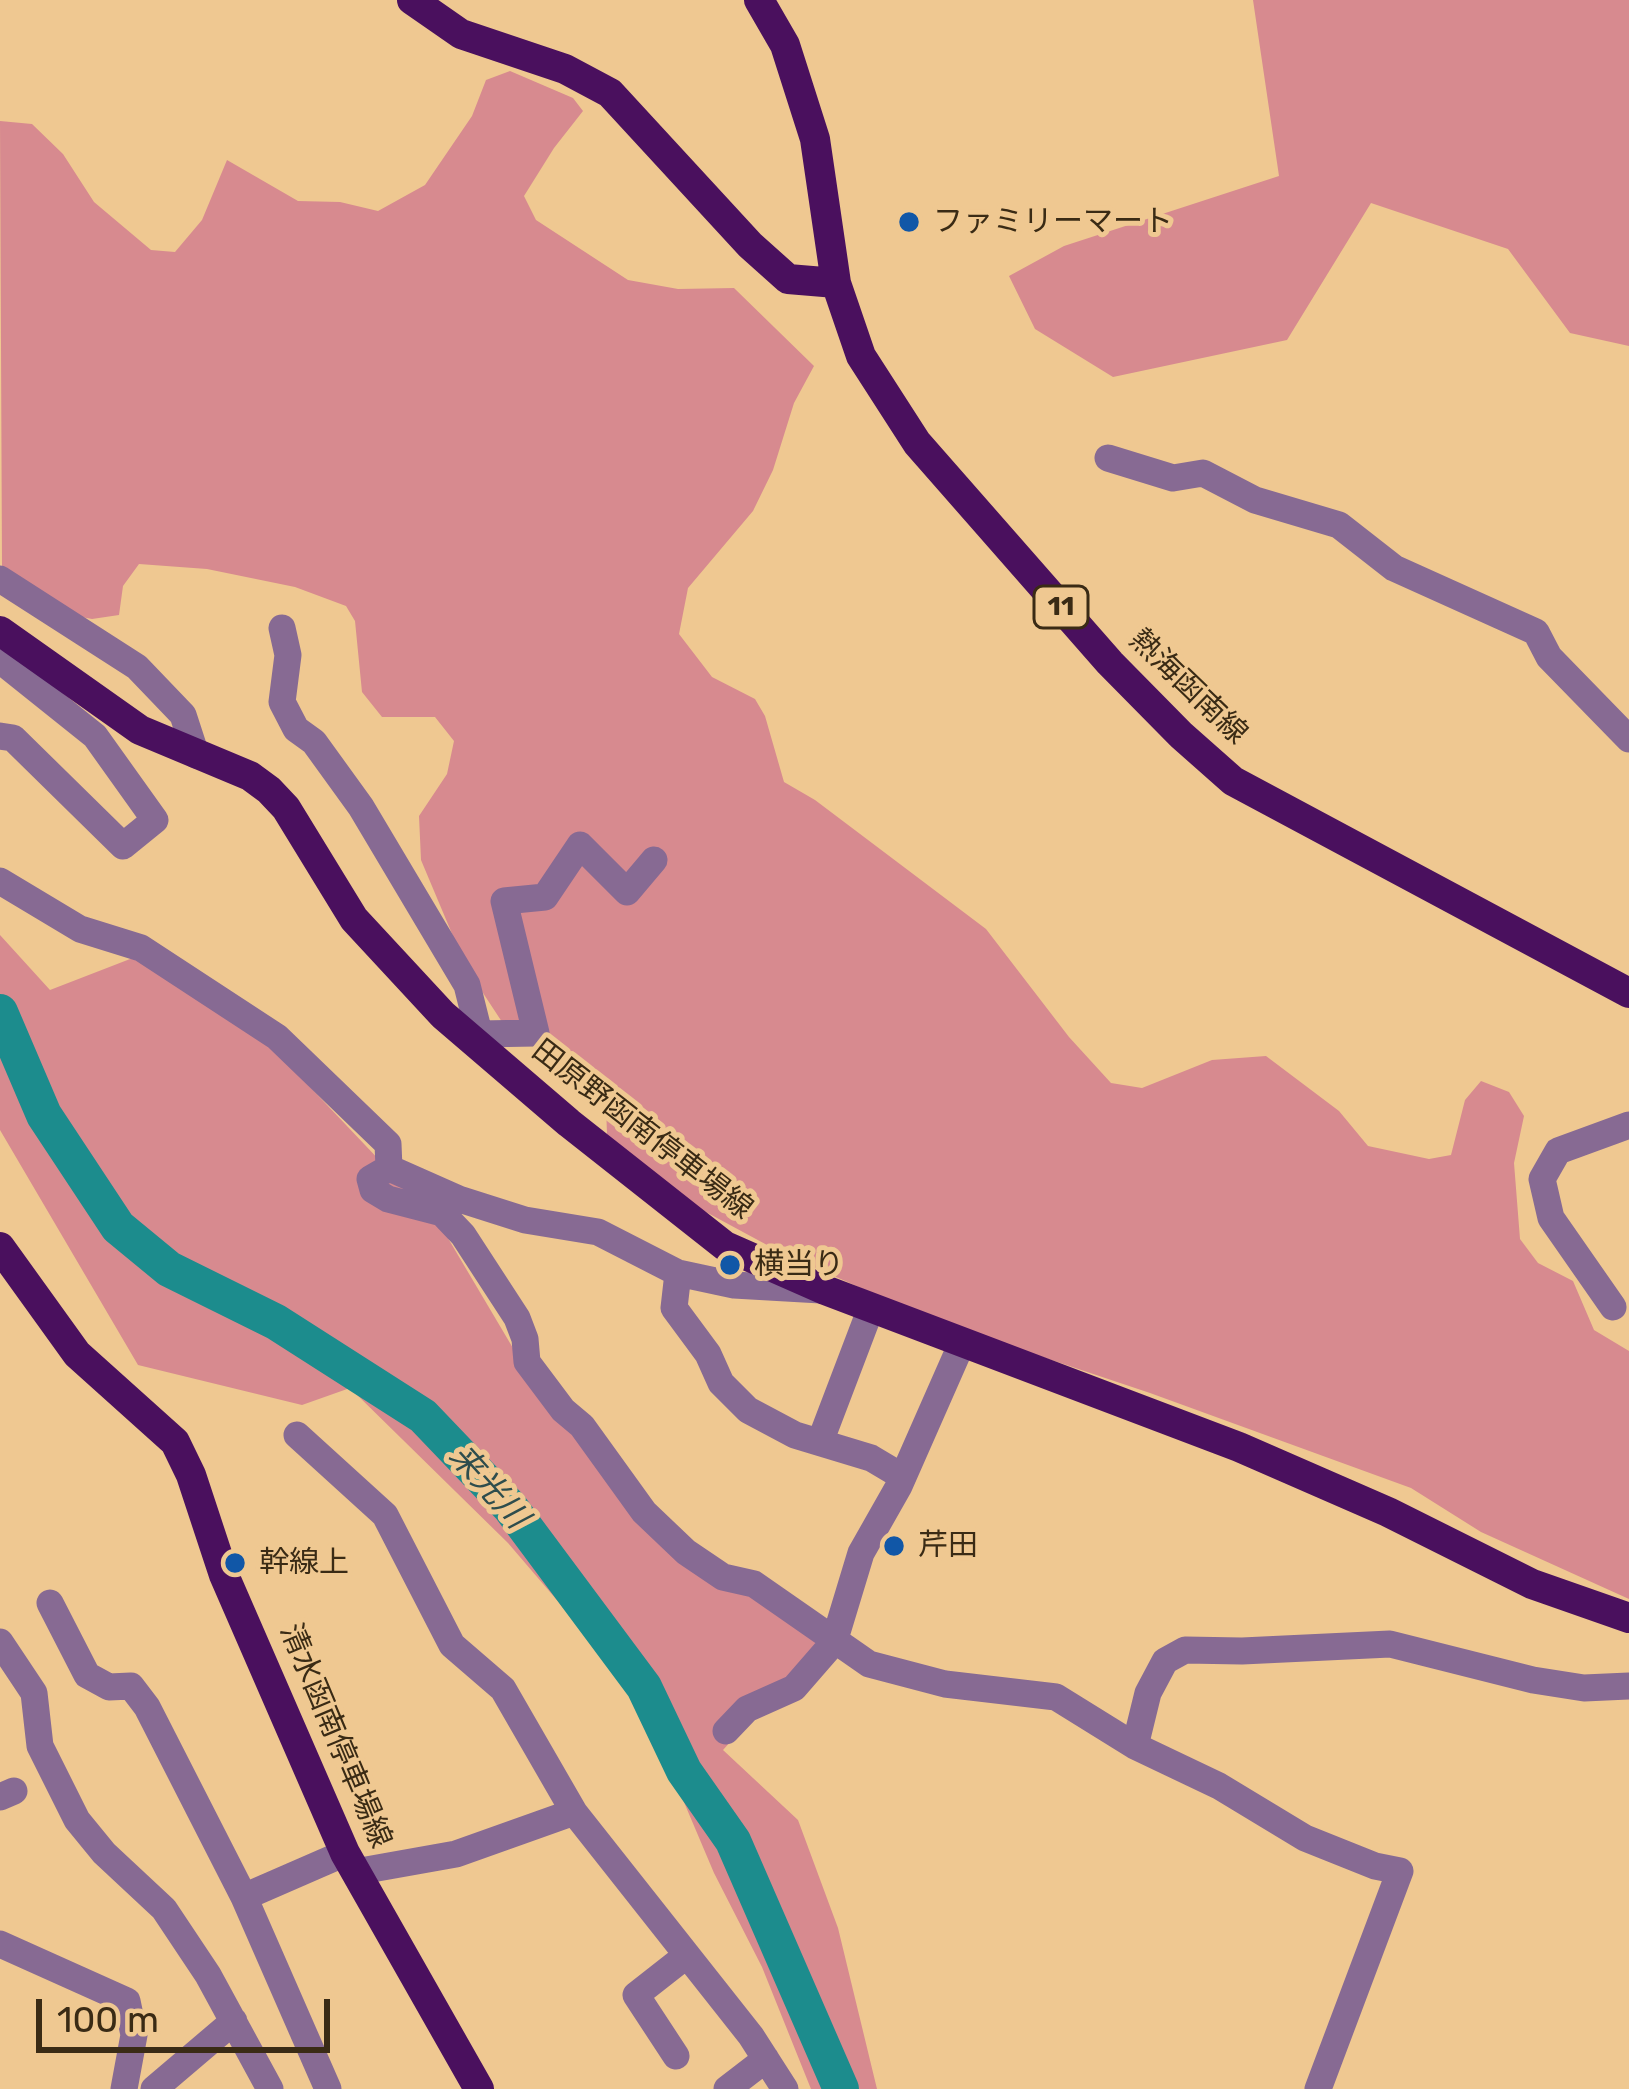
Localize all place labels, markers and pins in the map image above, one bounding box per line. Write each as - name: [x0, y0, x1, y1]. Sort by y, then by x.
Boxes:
- place label: ファミリーマート: [933, 204, 1173, 240]
- marker: ファミリーマート: [896, 209, 922, 235]
- place label: 横当り: [754, 1247, 844, 1283]
- marker: 横当り: [717, 1252, 743, 1278]
- place label: 芹田: [918, 1528, 978, 1564]
- marker: 芹田: [881, 1533, 907, 1559]
- place label: 幹線上: [259, 1545, 349, 1581]
- marker: 幹線上: [222, 1550, 248, 1576]

